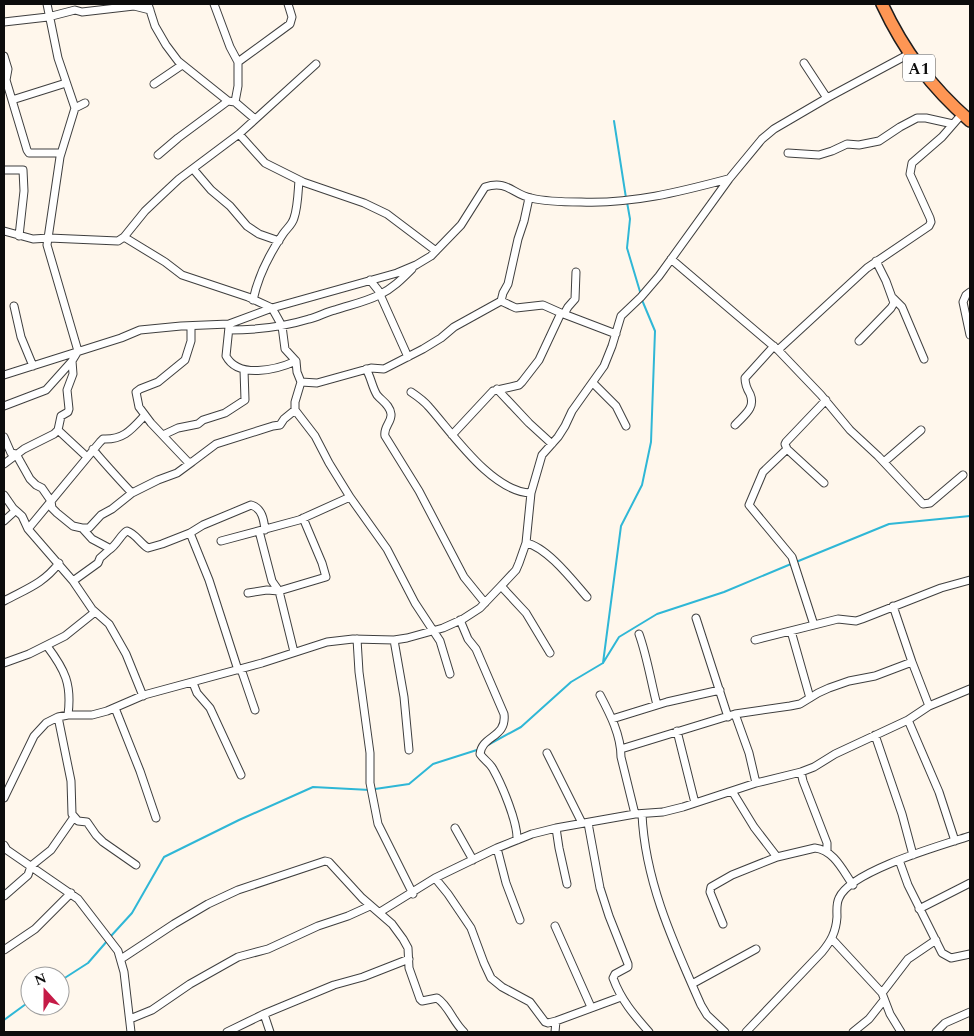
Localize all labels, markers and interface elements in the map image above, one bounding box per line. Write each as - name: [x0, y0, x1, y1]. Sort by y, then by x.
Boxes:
- road number: A1: [903, 54, 935, 82]
- north arrow: [20, 966, 70, 1016]
- text: N: [31, 967, 50, 991]

